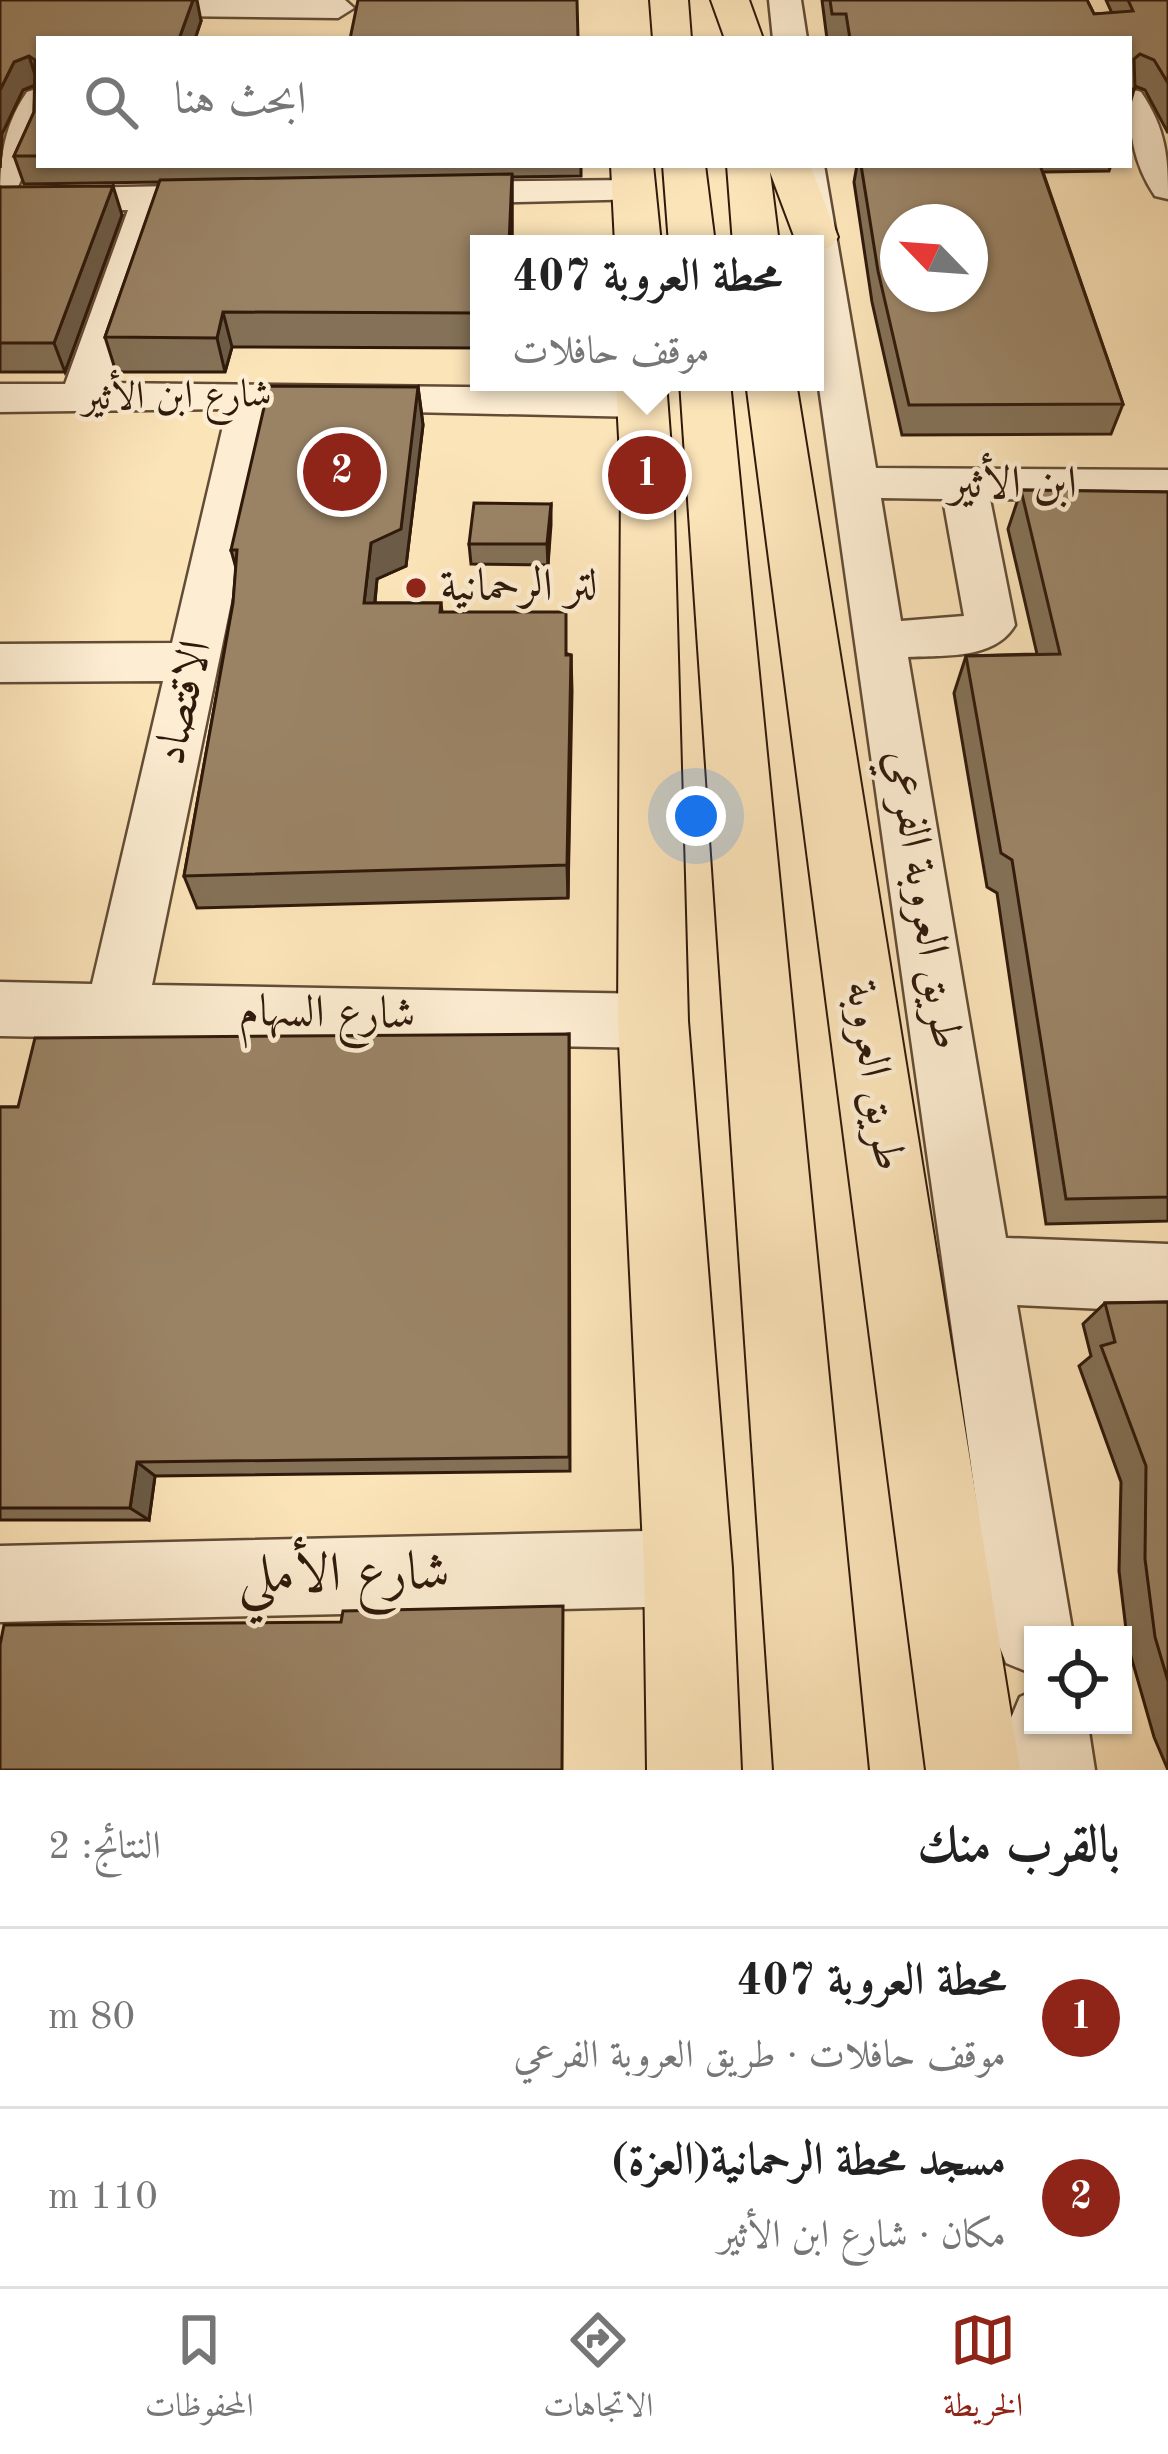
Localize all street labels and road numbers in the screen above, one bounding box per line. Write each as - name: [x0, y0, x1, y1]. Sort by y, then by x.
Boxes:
- street label: شارع ابن الأثير: [78, 367, 272, 428]
- street label: ابن الأثير: [945, 452, 1077, 508]
- street label: الاقتصاد: [149, 637, 221, 769]
- street label: طريق العروبة الفرعي: [866, 747, 968, 1055]
- street label: طريق العروبة: [834, 978, 910, 1175]
- street label: شارع السهام: [238, 991, 416, 1052]
- street label: شارع الأملي: [237, 1533, 451, 1625]

